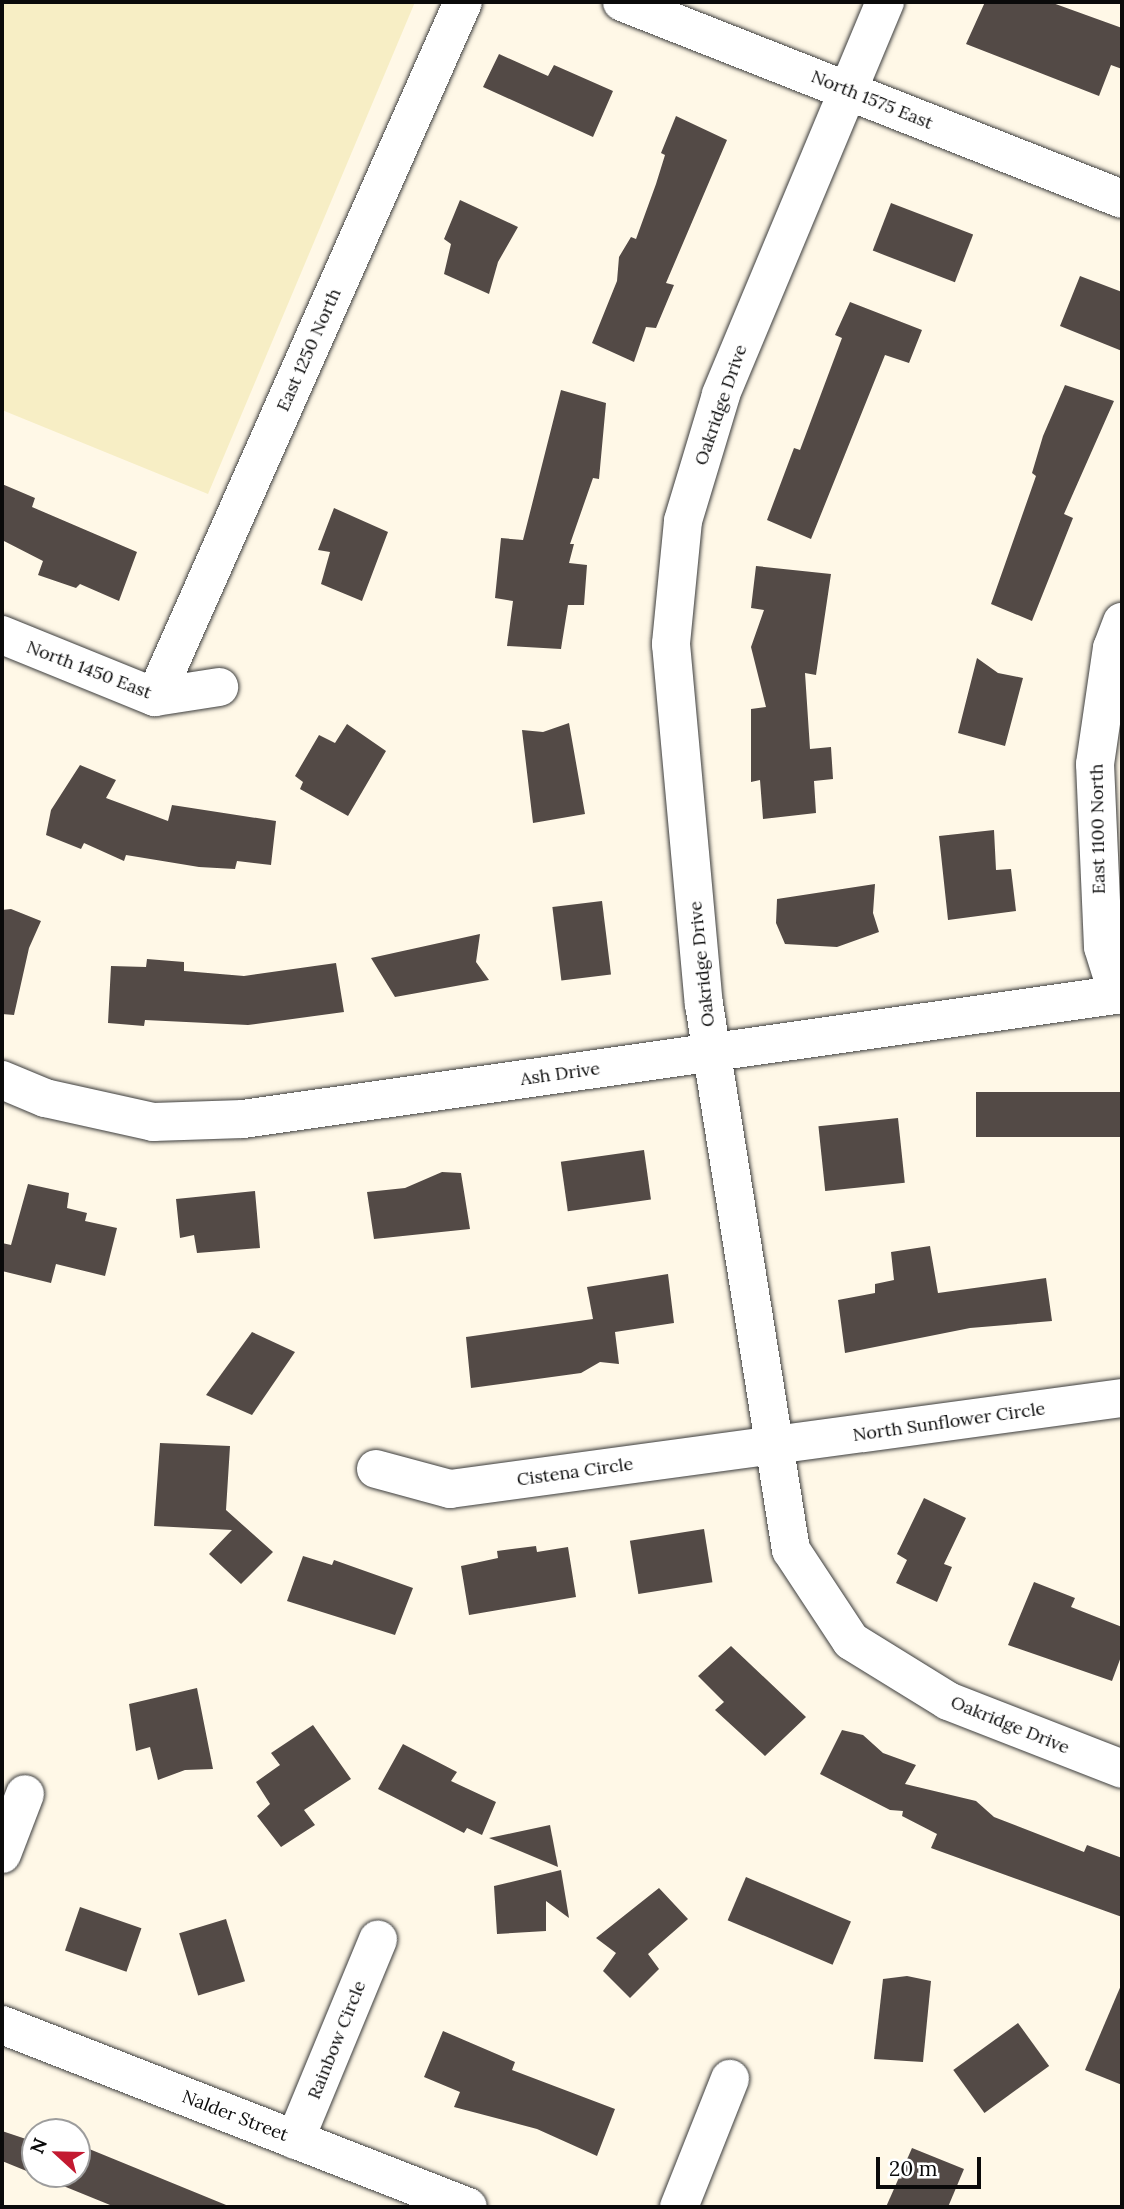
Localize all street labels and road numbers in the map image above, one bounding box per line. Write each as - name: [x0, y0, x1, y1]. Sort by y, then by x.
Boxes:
- street label: North 1575 East: [808, 66, 936, 134]
- street label: East 1250 North: [272, 285, 346, 415]
- street label: Oakridge Drive: [690, 342, 752, 468]
- street label: North 1450 East: [23, 636, 155, 704]
- street label: East 1100 North: [1086, 764, 1110, 894]
- street label: Oakridge Drive: [685, 900, 719, 1028]
- street label: Ash Drive: [519, 1058, 601, 1090]
- street label: North Sunflower Circle: [851, 1398, 1047, 1446]
- street label: Cistena Circle: [515, 1453, 635, 1491]
- street label: Oakridge Drive: [947, 1691, 1073, 1759]
- street label: Rainbow Circle: [303, 1977, 371, 2103]
- street label: Nalder Street: [179, 2086, 291, 2146]

